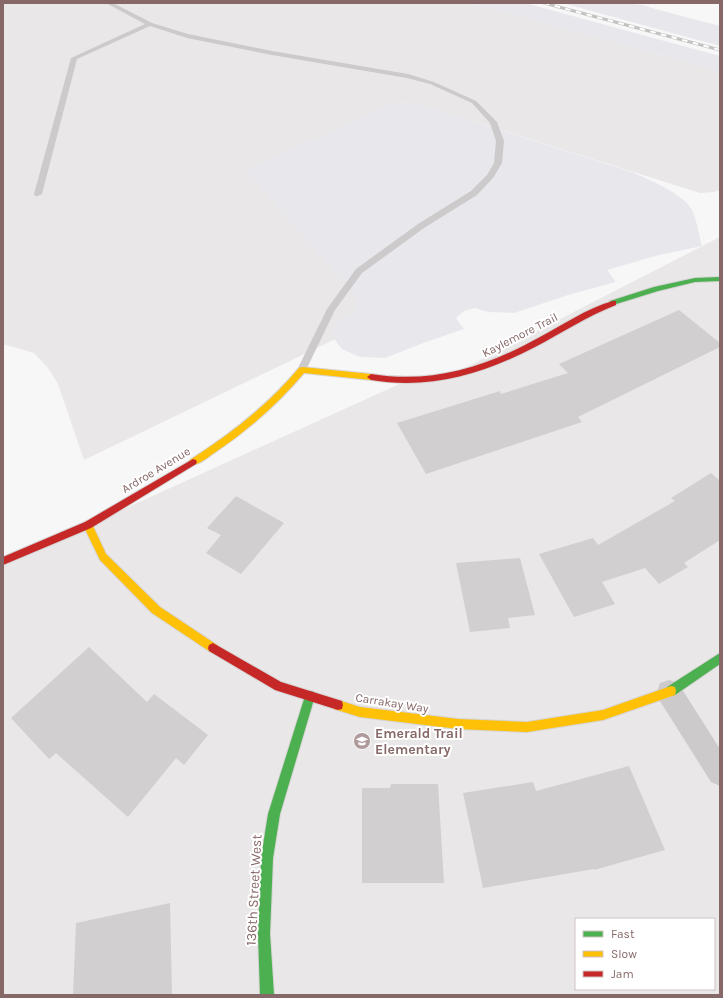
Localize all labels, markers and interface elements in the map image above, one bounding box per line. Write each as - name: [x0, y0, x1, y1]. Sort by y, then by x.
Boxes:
- street label: Kaylemore Trail: [480, 310, 560, 360]
- street label: Ardroe Avenue: [119, 444, 193, 496]
- street label: Carrakay Way: [355, 690, 430, 716]
- place label: Emerald Trail Elementary: [375, 725, 463, 758]
- school or university icon: Emerald Trail Elementary: [352, 731, 372, 751]
- street label: 136th Street West: [243, 834, 265, 946]
- legend: [575, 918, 715, 990]
- text: Fast: [611, 927, 635, 941]
- text: Slow: [611, 947, 637, 961]
- text: Jam: [611, 967, 634, 981]

